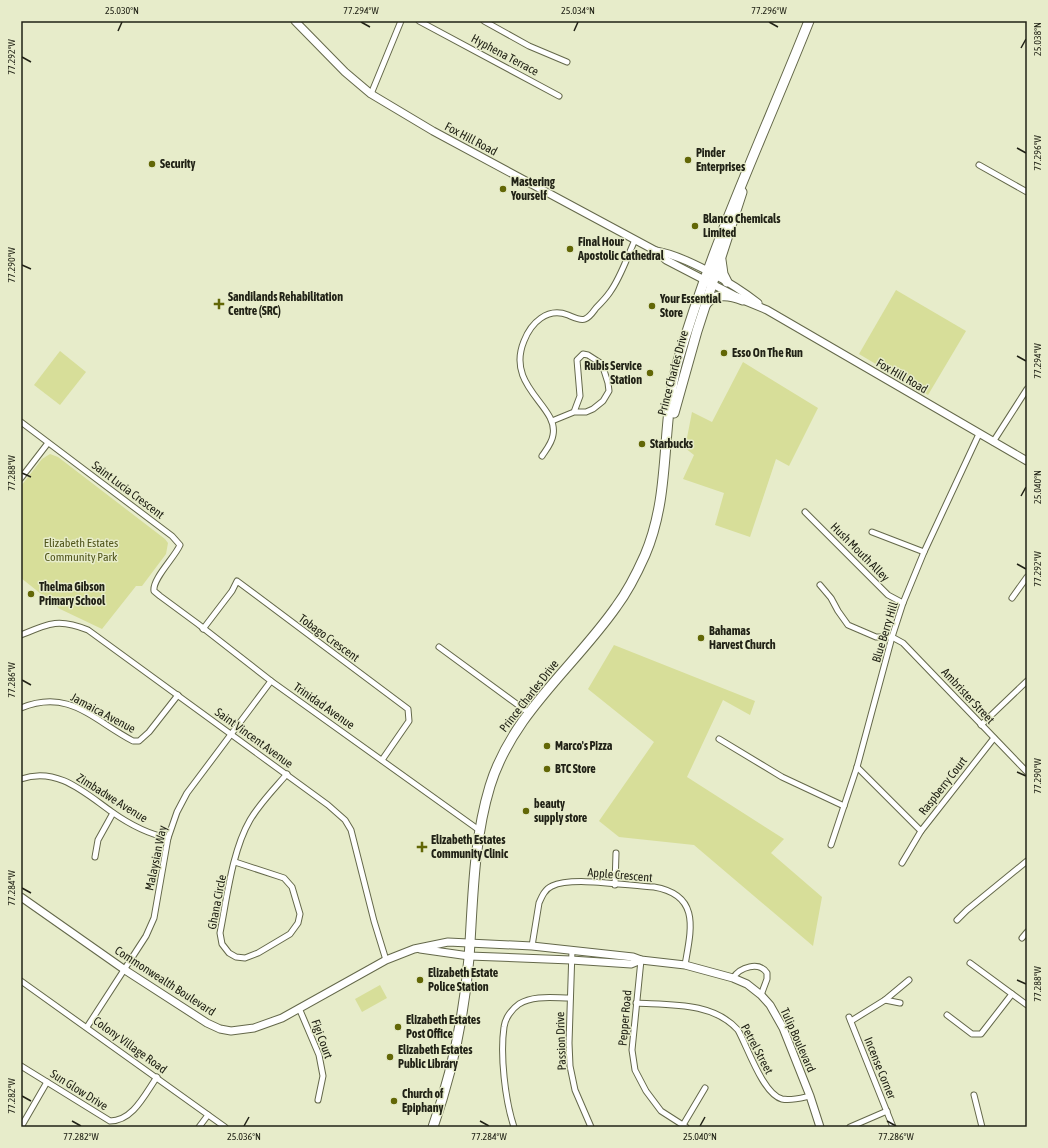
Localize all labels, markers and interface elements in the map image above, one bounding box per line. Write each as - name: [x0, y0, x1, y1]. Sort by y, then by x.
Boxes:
- text: 25.030°N: [105, 5, 139, 16]
- text: 77.294°W: [343, 5, 379, 16]
- text: 25.034°N: [561, 5, 595, 16]
- text: 77.296°W: [751, 5, 787, 16]
- text: 25.038°N: [1032, 22, 1043, 56]
- street label: Hyphena Terrace: [469, 31, 541, 79]
- text: 77.292°W: [6, 39, 17, 75]
- street label: Fox Hill Road: [442, 119, 500, 159]
- text: 77.296°W: [1032, 135, 1043, 171]
- place label: Pinder Enterprises: [696, 146, 746, 174]
- marker: Pinder Enterprises: [683, 155, 693, 165]
- place label: Security: [160, 157, 195, 171]
- marker: Security: [147, 159, 157, 169]
- place label: Mastering Yourself: [510, 175, 556, 203]
- marker: Mastering Yourself: [498, 184, 508, 194]
- place label: Blanco Chemicals Limited: [703, 212, 781, 240]
- marker: Blanco Chemicals Limited: [690, 221, 700, 231]
- place label: Final Hour Apostolic Cathedral: [577, 235, 665, 263]
- marker: Final Hour Apostolic Cathedral: [565, 244, 575, 254]
- text: 77.290°W: [6, 247, 17, 283]
- place label: Sandilands Rehabilitation Centre (SRC): [228, 290, 343, 318]
- place label: Your Essential Store: [659, 292, 722, 320]
- marker: Sandilands Rehabilitation Centre (SRC): [213, 298, 225, 310]
- marker: Your Essential Store: [647, 301, 657, 311]
- street label: Prince Charles Drive: [655, 329, 691, 417]
- text: 77.294°W: [1032, 343, 1043, 379]
- place label: Esso On The Run: [732, 346, 803, 360]
- marker: Esso On The Run: [719, 348, 729, 358]
- street label: Fox Hill Road: [874, 356, 930, 396]
- place label: Rubis Service Station: [584, 359, 643, 387]
- marker: Rubis Service Station: [645, 368, 655, 378]
- place label: Starbucks: [650, 437, 694, 451]
- marker: Starbucks: [637, 439, 647, 449]
- text: 77.288°W: [6, 455, 17, 491]
- street label: Saint Lucia Crescent: [89, 458, 167, 522]
- text: 25.040°N: [1032, 470, 1043, 504]
- street label: Hush Mouth Alley: [828, 520, 892, 584]
- park label: Elizabeth Estates Community Park: [44, 536, 118, 564]
- text: 77.292°W: [1032, 551, 1043, 587]
- place label: Thelma Gibson Primary School: [39, 580, 106, 608]
- marker: Thelma Gibson Primary School: [26, 589, 36, 599]
- street label: Blue Berry Hill: [869, 599, 901, 664]
- street label: Tobago Crescent: [296, 611, 362, 665]
- place label: Bahamas Harvest Church: [709, 624, 776, 652]
- marker: Bahamas Harvest Church: [696, 633, 706, 643]
- street label: Prince Charles Drive: [497, 657, 561, 735]
- text: 77.286°W: [6, 662, 17, 698]
- street label: Ambrister Street: [939, 665, 998, 727]
- street label: Trinidad Avenue: [291, 680, 357, 732]
- street label: Jamaica Avenue: [68, 690, 138, 736]
- street label: Saint Vincent Avenue: [212, 705, 296, 771]
- place label: Marco's Pizza: [555, 739, 613, 753]
- marker: Marco's Pizza: [542, 741, 552, 751]
- street label: Raspberry Court: [916, 754, 970, 818]
- text: 77.290°W: [1032, 758, 1043, 794]
- place label: BTC Store: [555, 762, 596, 776]
- marker: BTC Store: [542, 764, 552, 774]
- street label: Zimbadwe Avenue: [74, 771, 150, 825]
- place label: beauty supply store: [534, 797, 588, 825]
- marker: beauty supply store: [521, 806, 531, 816]
- street label: Malaysian Way: [142, 824, 170, 892]
- place label: Elizabeth Estates Community Clinic: [431, 833, 509, 861]
- marker: Elizabeth Estates Community Clinic: [416, 841, 428, 853]
- street label: Apple Crescent: [587, 865, 654, 885]
- text: 77.284°W: [6, 870, 17, 906]
- street label: Ghana Circle: [205, 873, 229, 931]
- street label: Commonwealth Boulevard: [112, 943, 218, 1019]
- place label: Elizabeth Estate Police Station: [428, 966, 499, 994]
- text: 77.288°W: [1032, 966, 1043, 1002]
- marker: Elizabeth Estate Police Station: [415, 975, 425, 985]
- street label: Pepper Road: [616, 989, 634, 1047]
- street label: Tulip Boulevard: [778, 1006, 818, 1074]
- street label: Passion Drive: [553, 1011, 569, 1071]
- place label: Elizabeth Estates Post Office: [406, 1013, 481, 1041]
- street label: Colony Village Road: [90, 1014, 170, 1076]
- street label: Figi Court: [308, 1017, 336, 1061]
- marker: Elizabeth Estates Post Office: [393, 1022, 403, 1032]
- street label: Petrel Street: [738, 1022, 776, 1077]
- street label: Incense Corner: [861, 1035, 899, 1101]
- place label: Elizabeth Estates Public Library: [398, 1043, 473, 1071]
- marker: Elizabeth Estates Public Library: [385, 1052, 395, 1062]
- street label: Sun Glow Drive: [48, 1067, 110, 1113]
- text: 77.282°W: [6, 1078, 17, 1114]
- place label: Church of Epiphany: [402, 1087, 444, 1115]
- marker: Church of Epiphany: [389, 1096, 399, 1106]
- text: 77.282°W: [63, 1131, 99, 1142]
- text: 25.036°N: [227, 1131, 261, 1142]
- text: 77.284°W: [471, 1131, 507, 1142]
- text: 25.040°N: [683, 1131, 717, 1142]
- text: 77.286°W: [878, 1131, 914, 1142]

